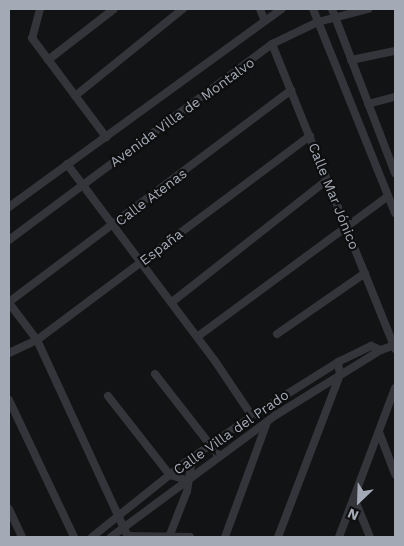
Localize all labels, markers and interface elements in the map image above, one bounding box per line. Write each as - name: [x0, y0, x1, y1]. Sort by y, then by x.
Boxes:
- street label: Avenida Villa de Montalvo: [106, 53, 258, 171]
- street label: Calle Mar Jónico: [305, 140, 363, 252]
- street label: Calle Atenas: [112, 165, 190, 229]
- street label: España: [136, 225, 186, 269]
- street label: Calle Villa del Prado: [170, 386, 292, 478]
- north arrow: [334, 476, 384, 526]
- text: N: [345, 505, 361, 524]

